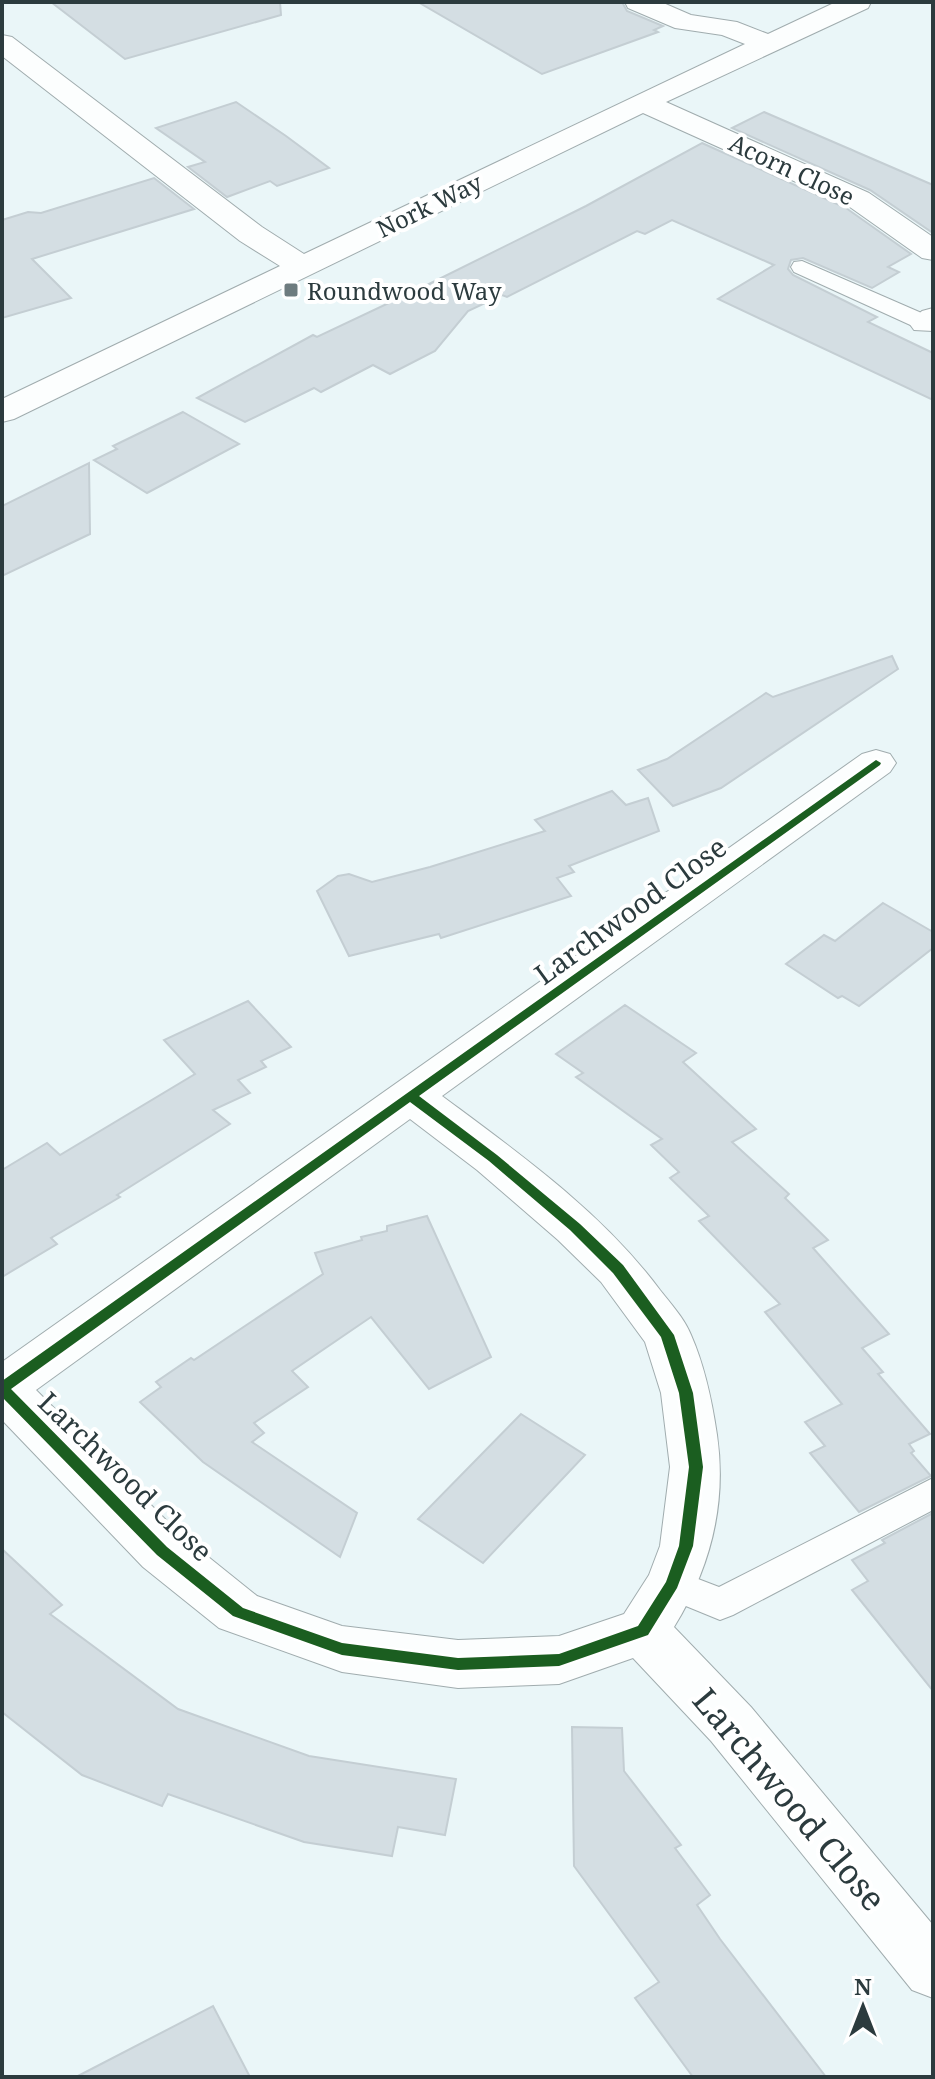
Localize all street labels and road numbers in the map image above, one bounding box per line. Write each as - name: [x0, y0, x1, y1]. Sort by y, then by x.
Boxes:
- street label: Acorn Close: [724, 126, 860, 212]
- street label: Nork Way: [371, 165, 488, 245]
- street label: Larchwood Close: [526, 827, 734, 993]
- street label: Larchwood Close: [31, 1383, 221, 1569]
- street label: Larchwood Close: [683, 1678, 897, 1920]

